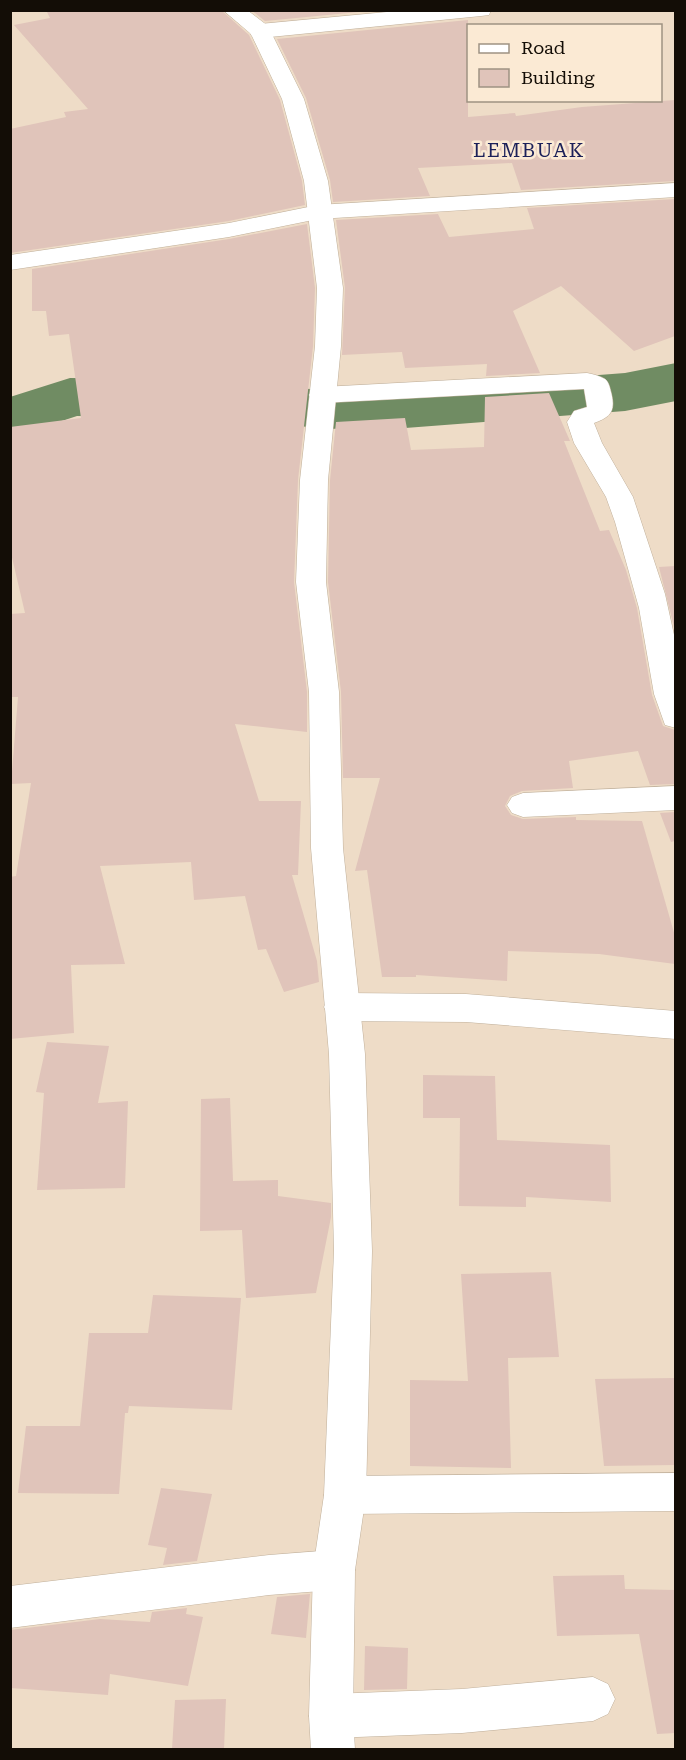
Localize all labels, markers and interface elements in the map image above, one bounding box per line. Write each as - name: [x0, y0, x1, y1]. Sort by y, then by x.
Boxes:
- legend: [467, 24, 662, 102]
- text: Road: [521, 37, 566, 58]
- text: Building: [521, 67, 595, 88]
- district label: LEMBUAK: [473, 138, 585, 162]

